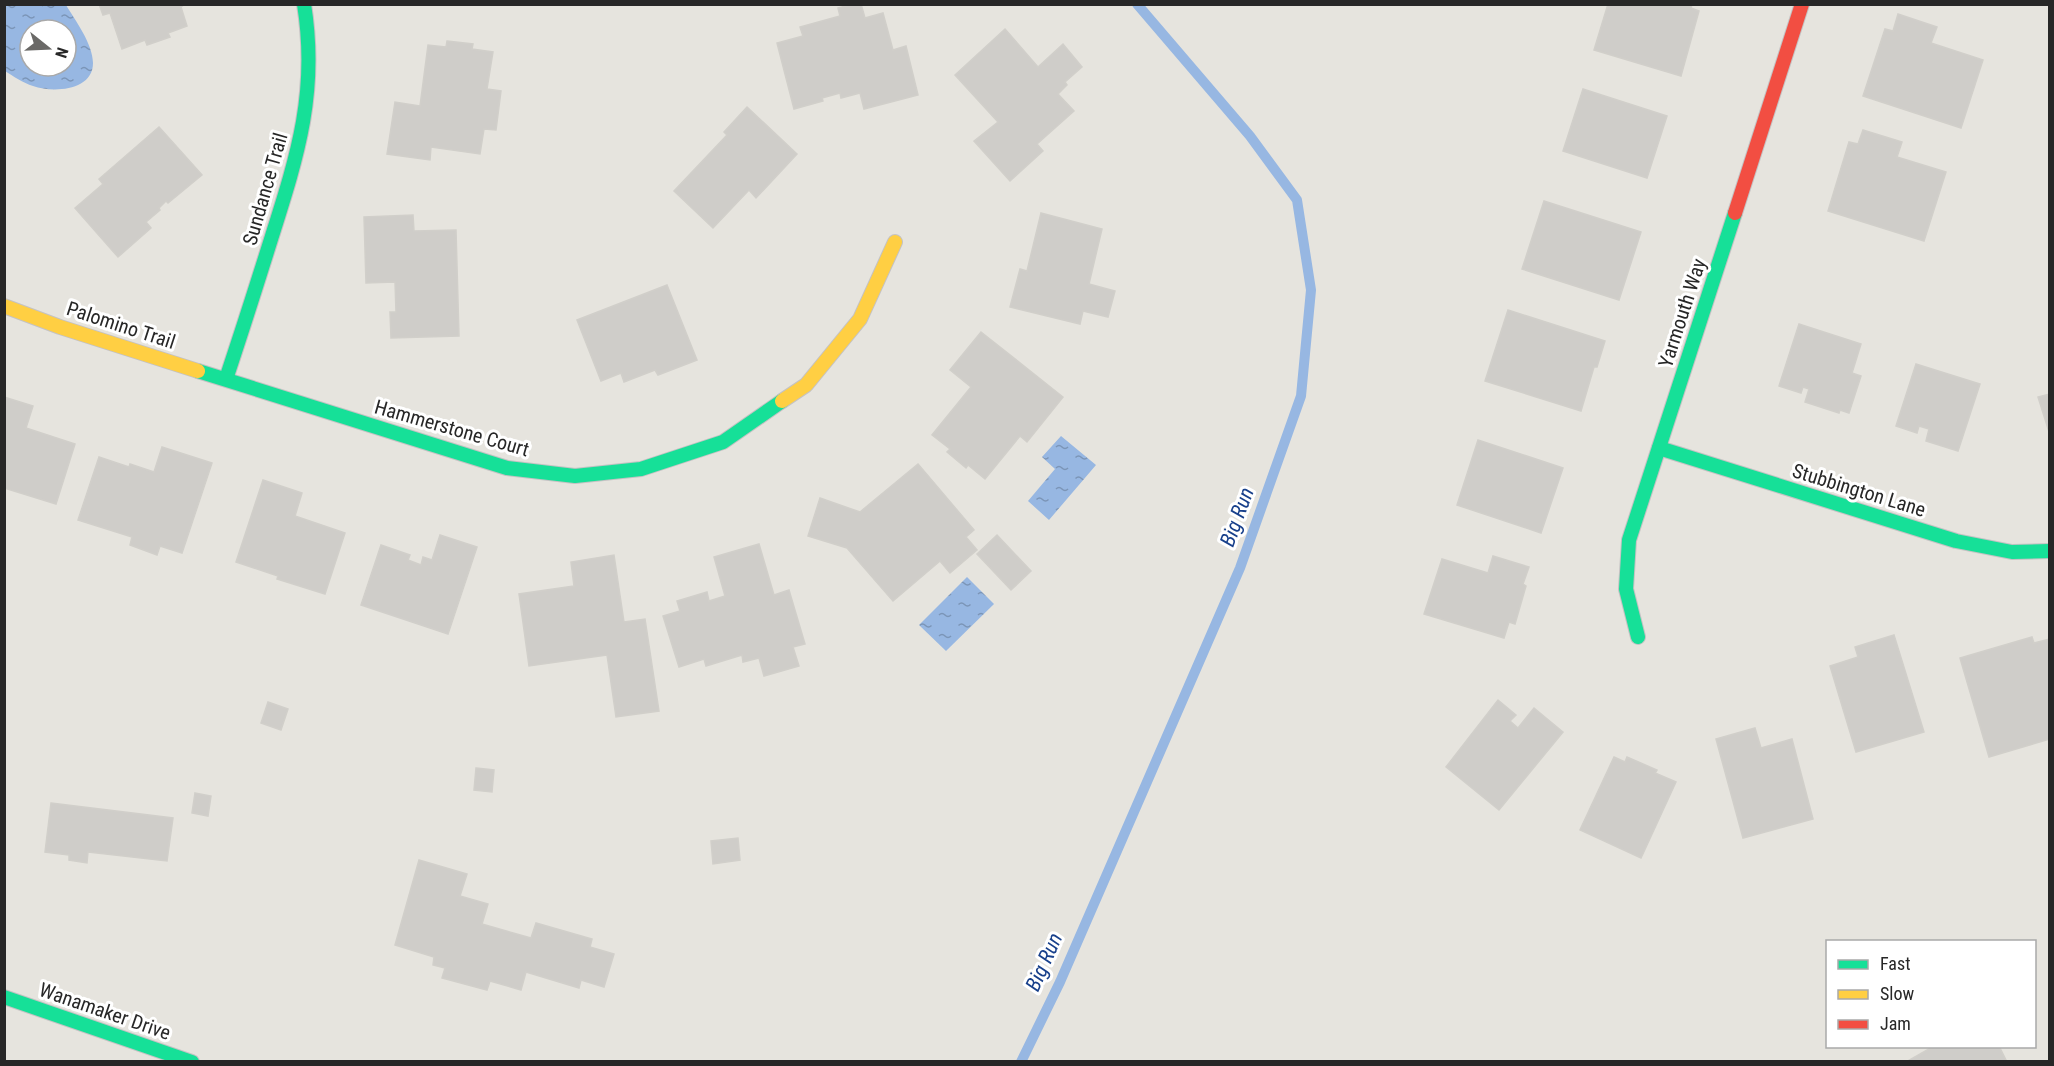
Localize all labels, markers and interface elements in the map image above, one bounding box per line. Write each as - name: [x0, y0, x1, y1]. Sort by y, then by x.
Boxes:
- north arrow: [18, 18, 78, 78]
- text: N: [51, 45, 72, 60]
- street label: Sundance Trail: [237, 130, 293, 248]
- street label: Yarmouth Way: [1653, 256, 1711, 370]
- street label: Palomino Trail: [64, 296, 178, 354]
- street label: Hammerstone Court: [372, 394, 532, 462]
- street label: Stubbington Lane: [1789, 458, 1929, 522]
- water label: Big Run: [1215, 484, 1259, 550]
- water label: Big Run: [1021, 929, 1067, 995]
- legend: [1826, 940, 2036, 1048]
- text: Fast: [1880, 953, 1911, 974]
- street label: Wanamaker Drive: [36, 977, 174, 1045]
- text: Slow: [1880, 983, 1915, 1004]
- text: Jam: [1880, 1013, 1911, 1034]

